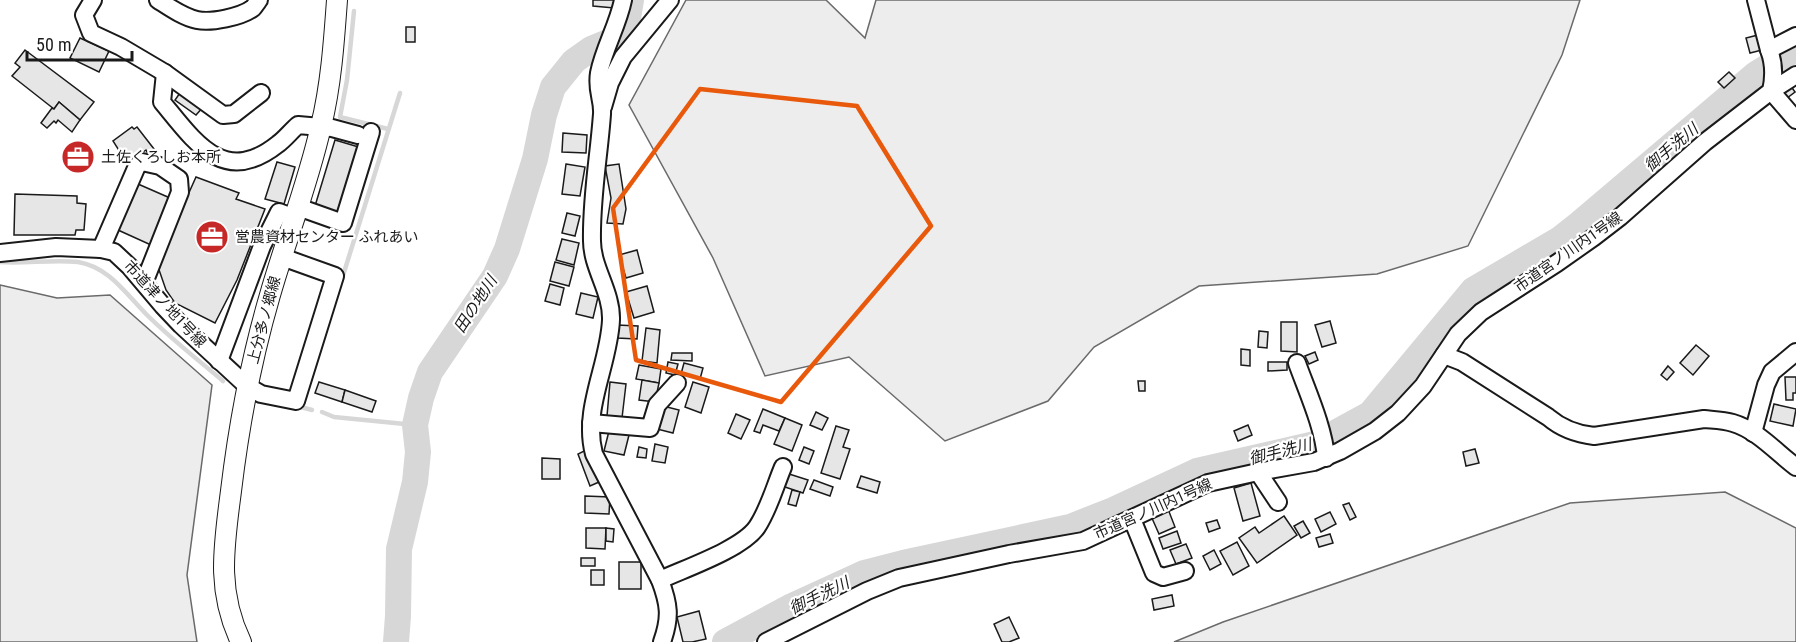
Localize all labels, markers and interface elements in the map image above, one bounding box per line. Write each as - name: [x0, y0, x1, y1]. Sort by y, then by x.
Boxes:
- scale bar: [27, 24, 132, 62]
- text: 50 m: [36, 34, 71, 55]
- water label: 御手洗川: [1641, 118, 1703, 175]
- office icon: 土佐くろしお本所: [60, 139, 96, 175]
- place label: 土佐くろしお本所: [101, 148, 221, 166]
- street label: 市道宮ノ川内1号線: [1511, 208, 1625, 296]
- office icon: 営農資材センター ふれあい: [194, 219, 230, 255]
- place label: 営農資材センター ふれあい: [235, 228, 418, 246]
- street label: 市道津ノ地1号線: [120, 257, 210, 351]
- water label: 田の地川: [450, 271, 502, 336]
- street label: 上分多ノ郷線: [244, 274, 284, 366]
- water label: 御手洗川: [1247, 434, 1315, 468]
- street label: 市道宮ノ川内1号線: [1091, 475, 1215, 543]
- water label: 御手洗川: [786, 572, 854, 618]

